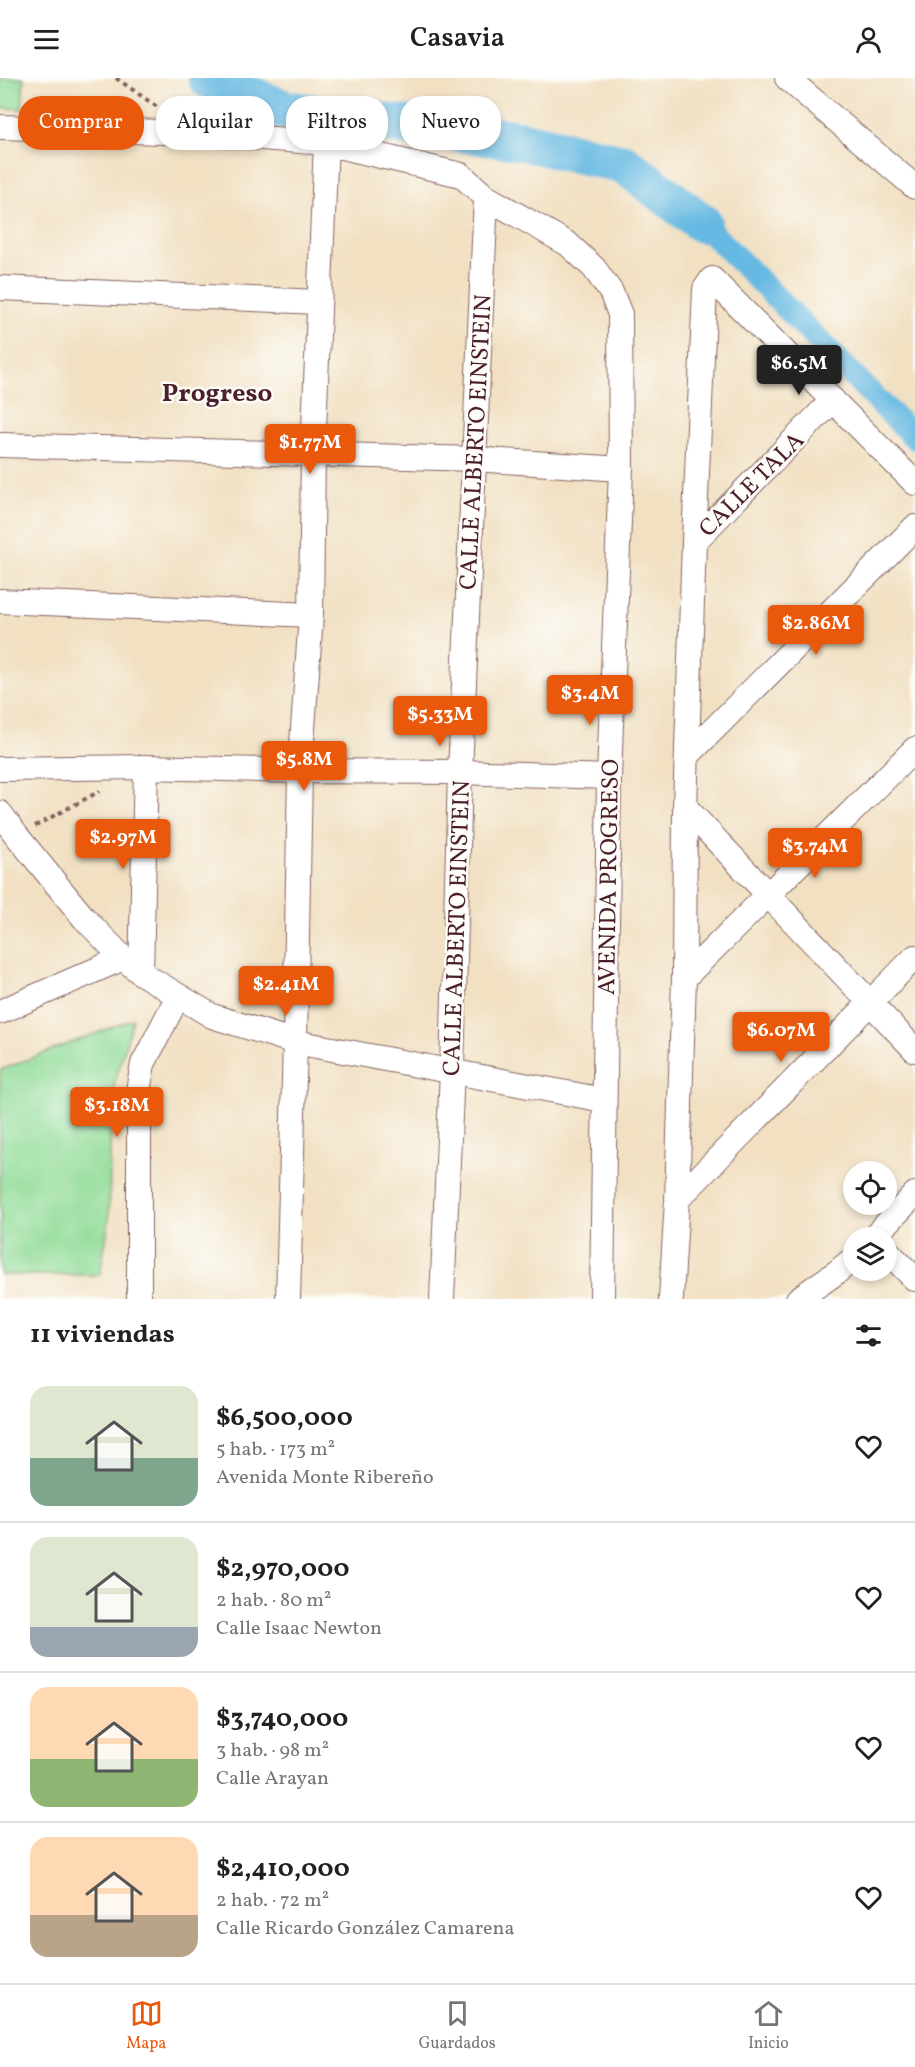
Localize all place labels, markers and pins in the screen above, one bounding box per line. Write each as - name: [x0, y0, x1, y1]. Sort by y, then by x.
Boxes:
- pin: $6.5M: [757, 345, 841, 396]
- pin: $1.77M: [261, 424, 359, 475]
- pin: $2.86M: [767, 605, 865, 656]
- pin: $3.4M: [548, 675, 632, 726]
- pin: $5.33M: [391, 696, 489, 747]
- pin: $5.8M: [262, 741, 346, 792]
- pin: $2.97M: [74, 819, 172, 870]
- pin: $3.74M: [766, 828, 864, 879]
- pin: $2.41M: [237, 966, 335, 1017]
- pin: $6.07M: [732, 1012, 830, 1063]
- pin: $3.18M: [68, 1087, 166, 1138]

